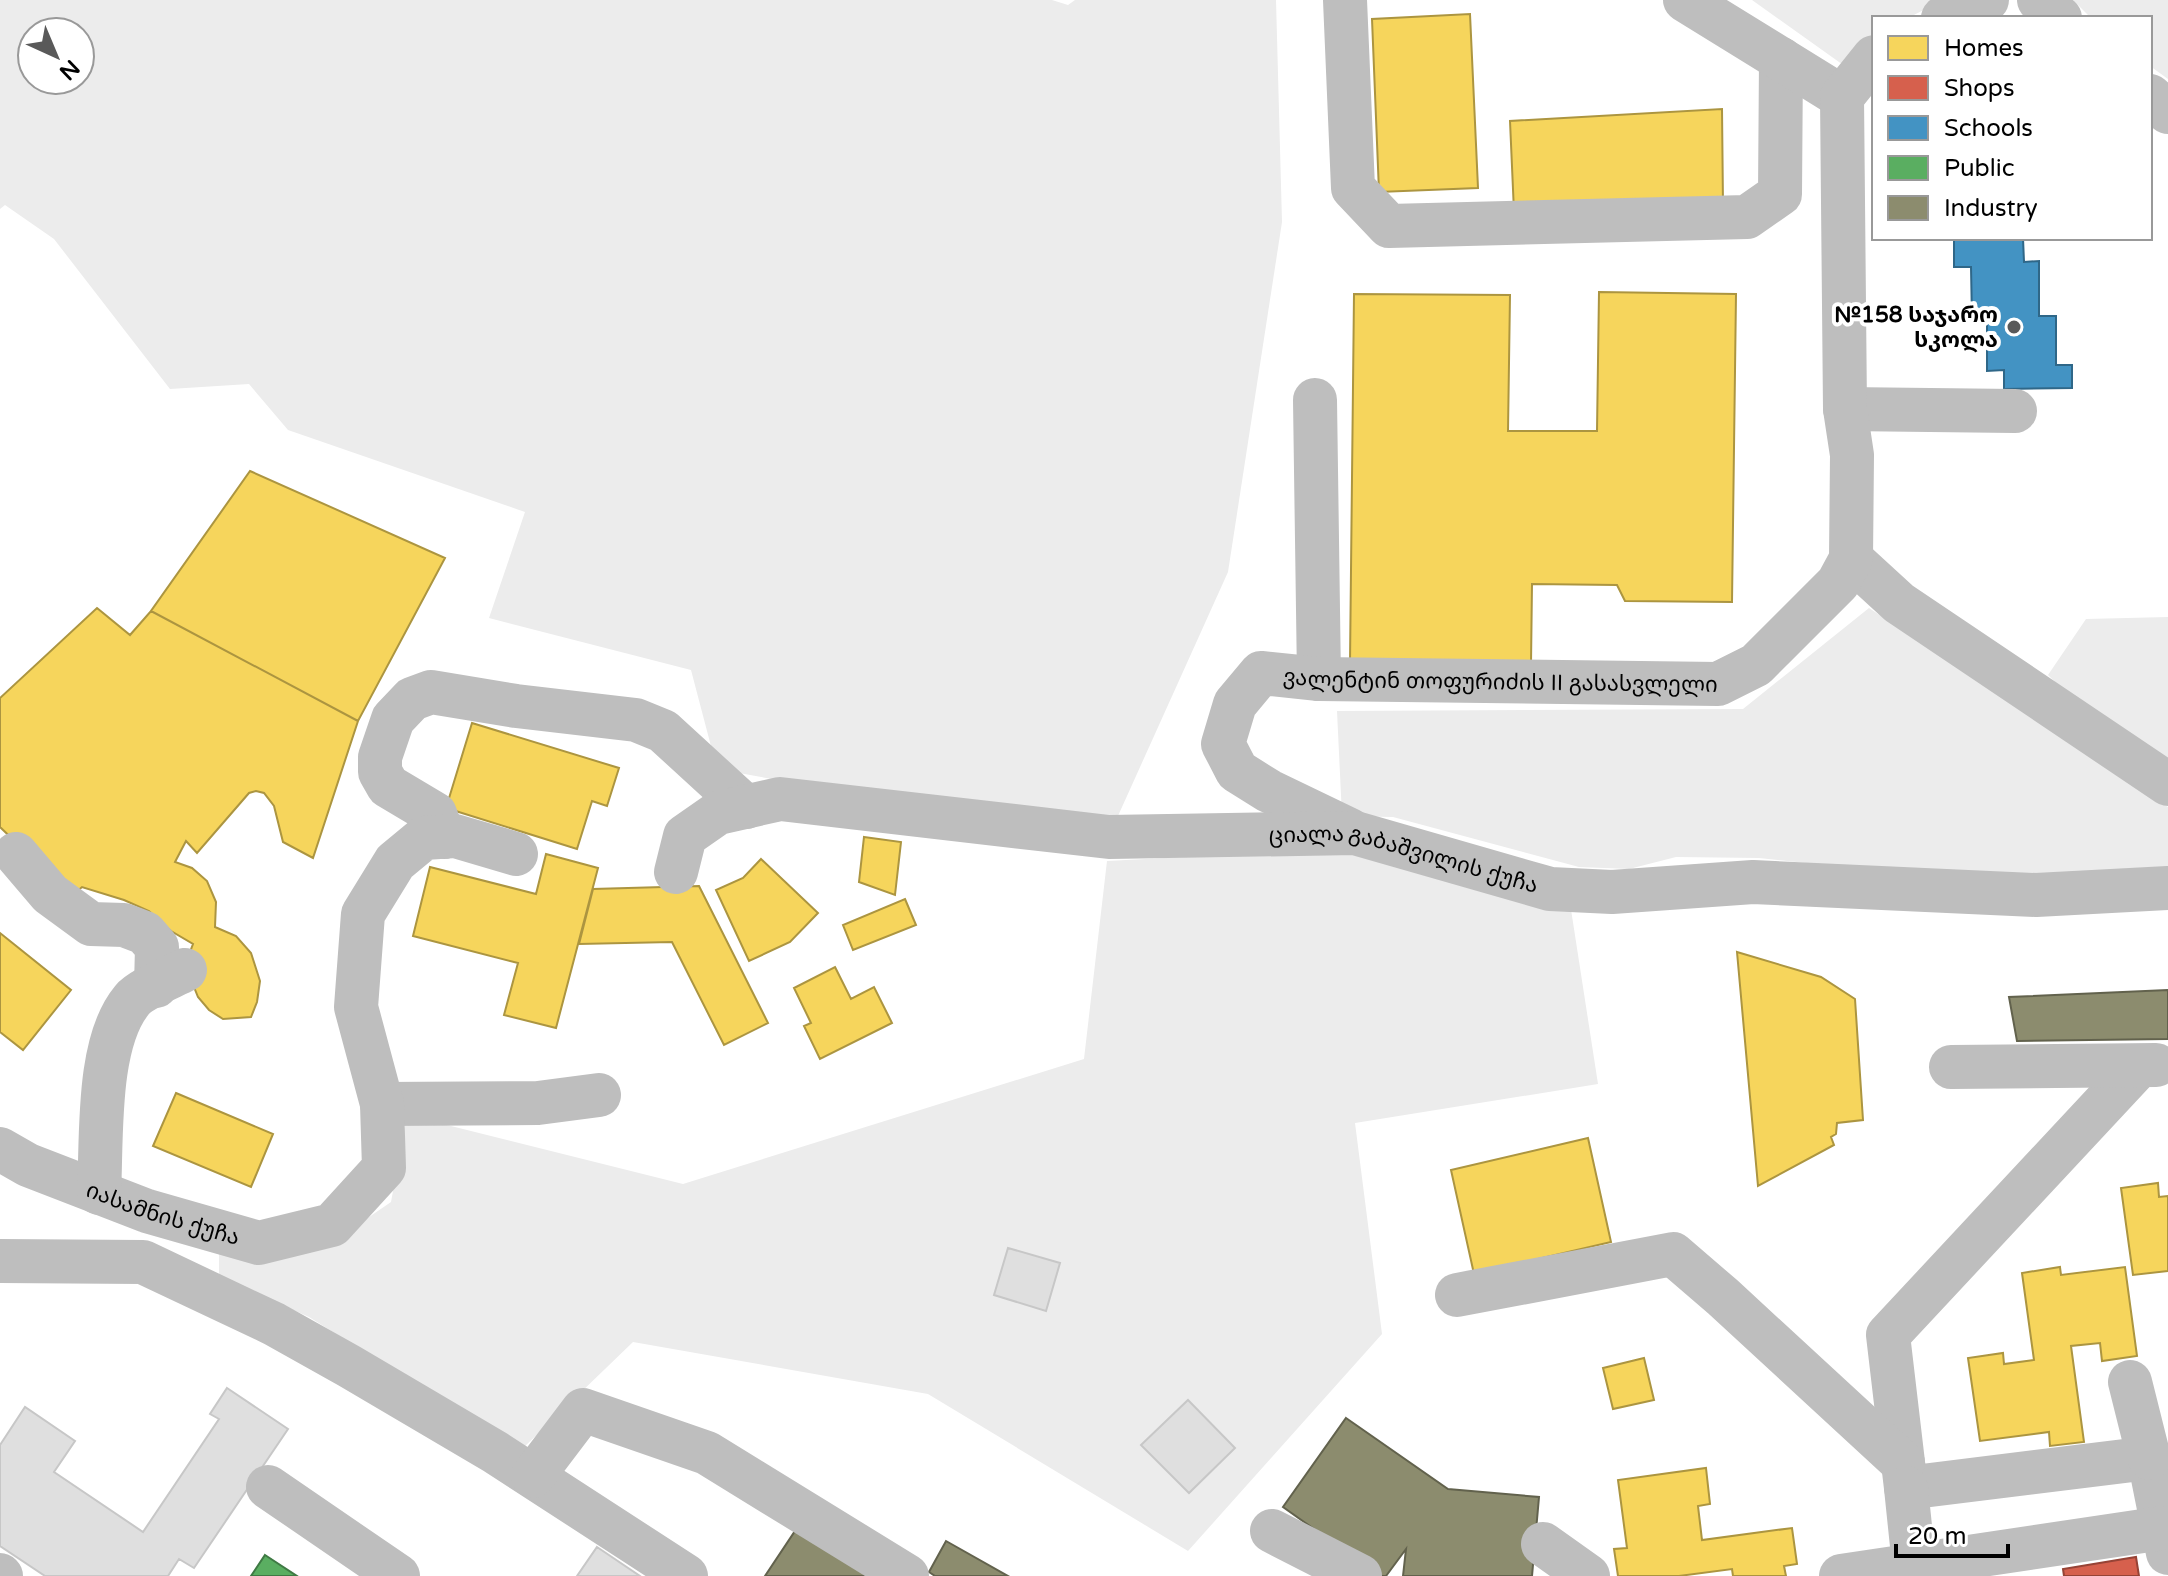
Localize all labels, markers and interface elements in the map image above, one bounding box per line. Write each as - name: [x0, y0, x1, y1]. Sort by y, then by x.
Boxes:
- north arrow: [16, 16, 96, 96]
- legend: [1872, 16, 2152, 240]
- text: Homes: [1944, 34, 2024, 63]
- text: N: [54, 54, 85, 85]
- text: Shops: [1944, 74, 2014, 103]
- text: Schools: [1944, 114, 2033, 143]
- text: Public: [1944, 154, 2014, 183]
- text: Industry: [1944, 194, 2038, 223]
- place label: №158 საჯარო სკოლა: [1834, 302, 1998, 353]
- marker: №158 საჯარო სკოლა: [2005, 318, 2023, 336]
- street label: ვალენტინ თოფურიძის II გასასვლელი: [1282, 663, 1718, 698]
- street label: ციალა გაბაშვილის ქუჩა: [1269, 820, 1541, 899]
- street label: იასამნის ქუჩა: [82, 1177, 243, 1251]
- scale bar: [1896, 1508, 2008, 1558]
- text: 20 m: [1908, 1522, 1966, 1551]

